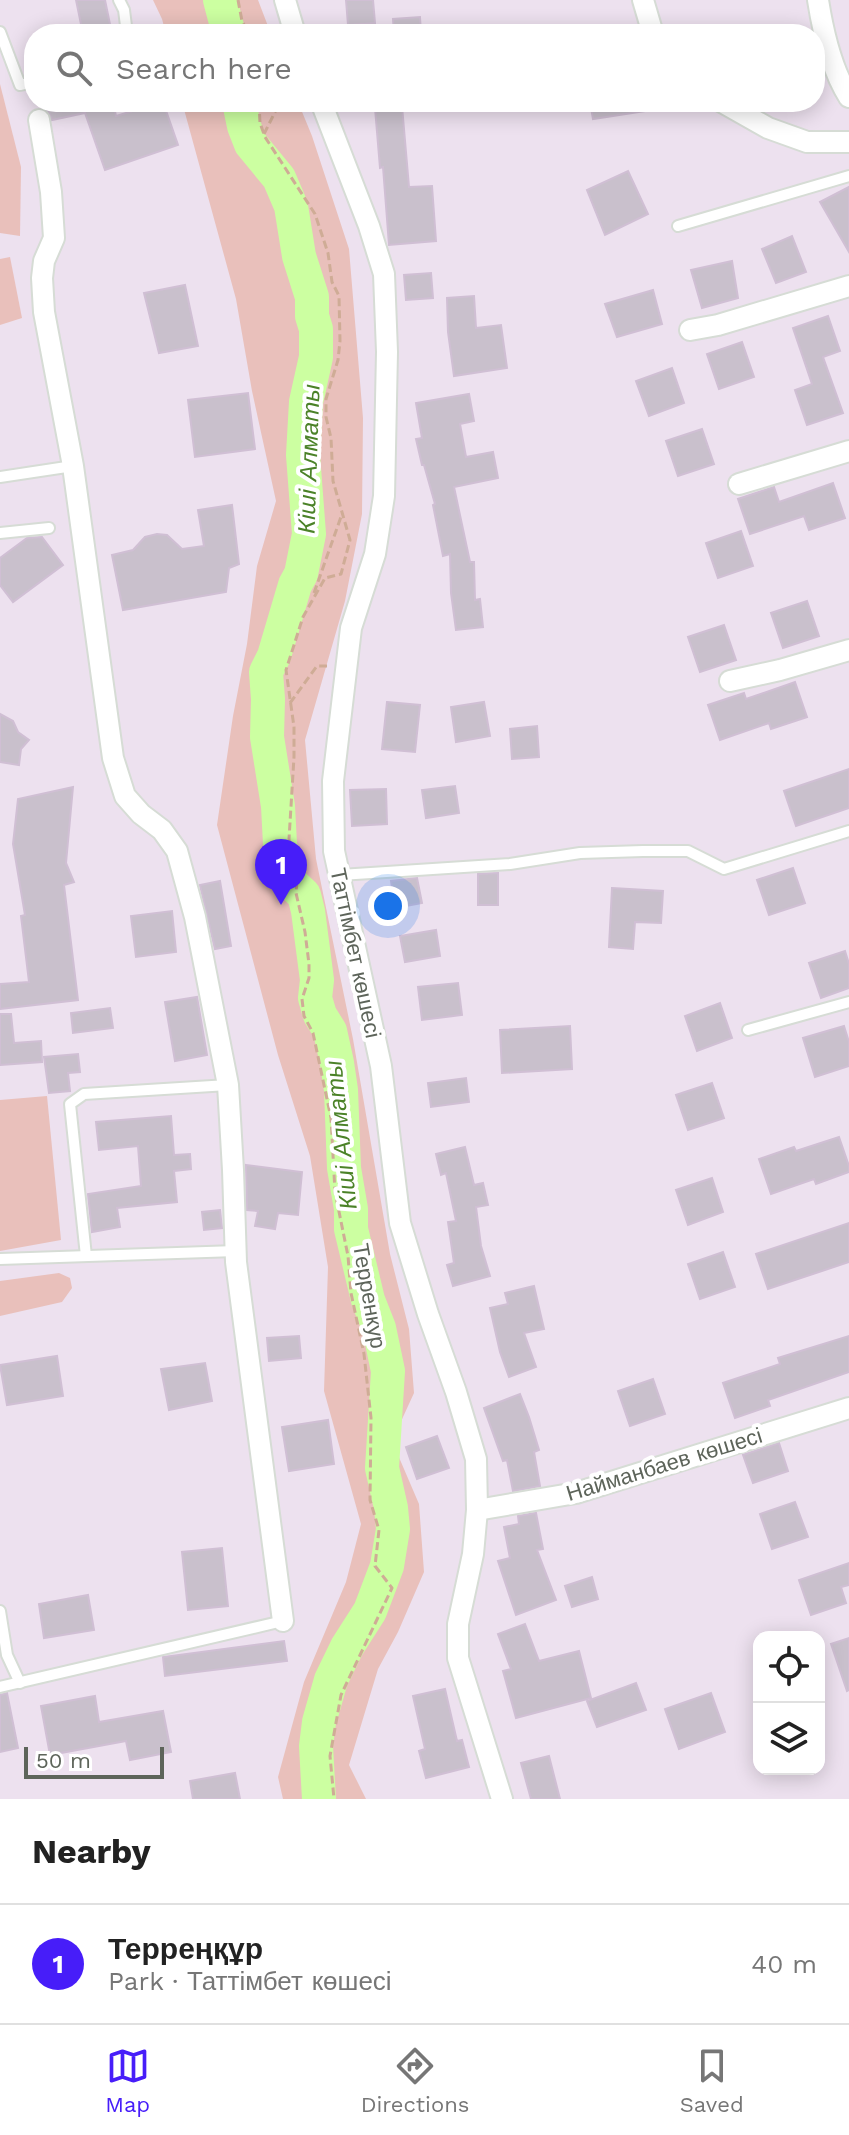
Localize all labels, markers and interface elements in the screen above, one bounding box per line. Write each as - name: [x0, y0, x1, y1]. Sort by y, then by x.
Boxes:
- search box: [24, 24, 825, 112]
- icon: search: [52, 46, 96, 90]
- text: Search here: [116, 51, 292, 86]
- water label: Кіші Алматы: [292, 383, 326, 534]
- pin: 1: [255, 839, 307, 905]
- street label: Таттімбет көшесі: [325, 866, 386, 1040]
- your location: [368, 886, 408, 926]
- water label: Кіші Алматы: [319, 1059, 363, 1211]
- street label: Терренкур: [348, 1242, 391, 1351]
- street label: Найманбаев көшесі: [563, 1423, 765, 1506]
- map controls: [753, 1631, 825, 1775]
- button: locate: [753, 1631, 825, 1703]
- button: layers: [753, 1703, 825, 1775]
- scale bar: [24, 1743, 164, 1779]
- text: 50 m: [36, 1748, 91, 1773]
- text: Nearby: [32, 1831, 151, 1871]
- text: Терреңқұр: [108, 1931, 263, 1966]
- text: 1: [52, 1949, 64, 1979]
- text: 40 m: [751, 1949, 817, 1979]
- text: Park · Таттімбет көшесі: [108, 1966, 392, 1996]
- tab: Map: [105, 2044, 150, 2117]
- tab: Directions: [361, 2044, 469, 2117]
- tab: Saved: [680, 2044, 744, 2117]

